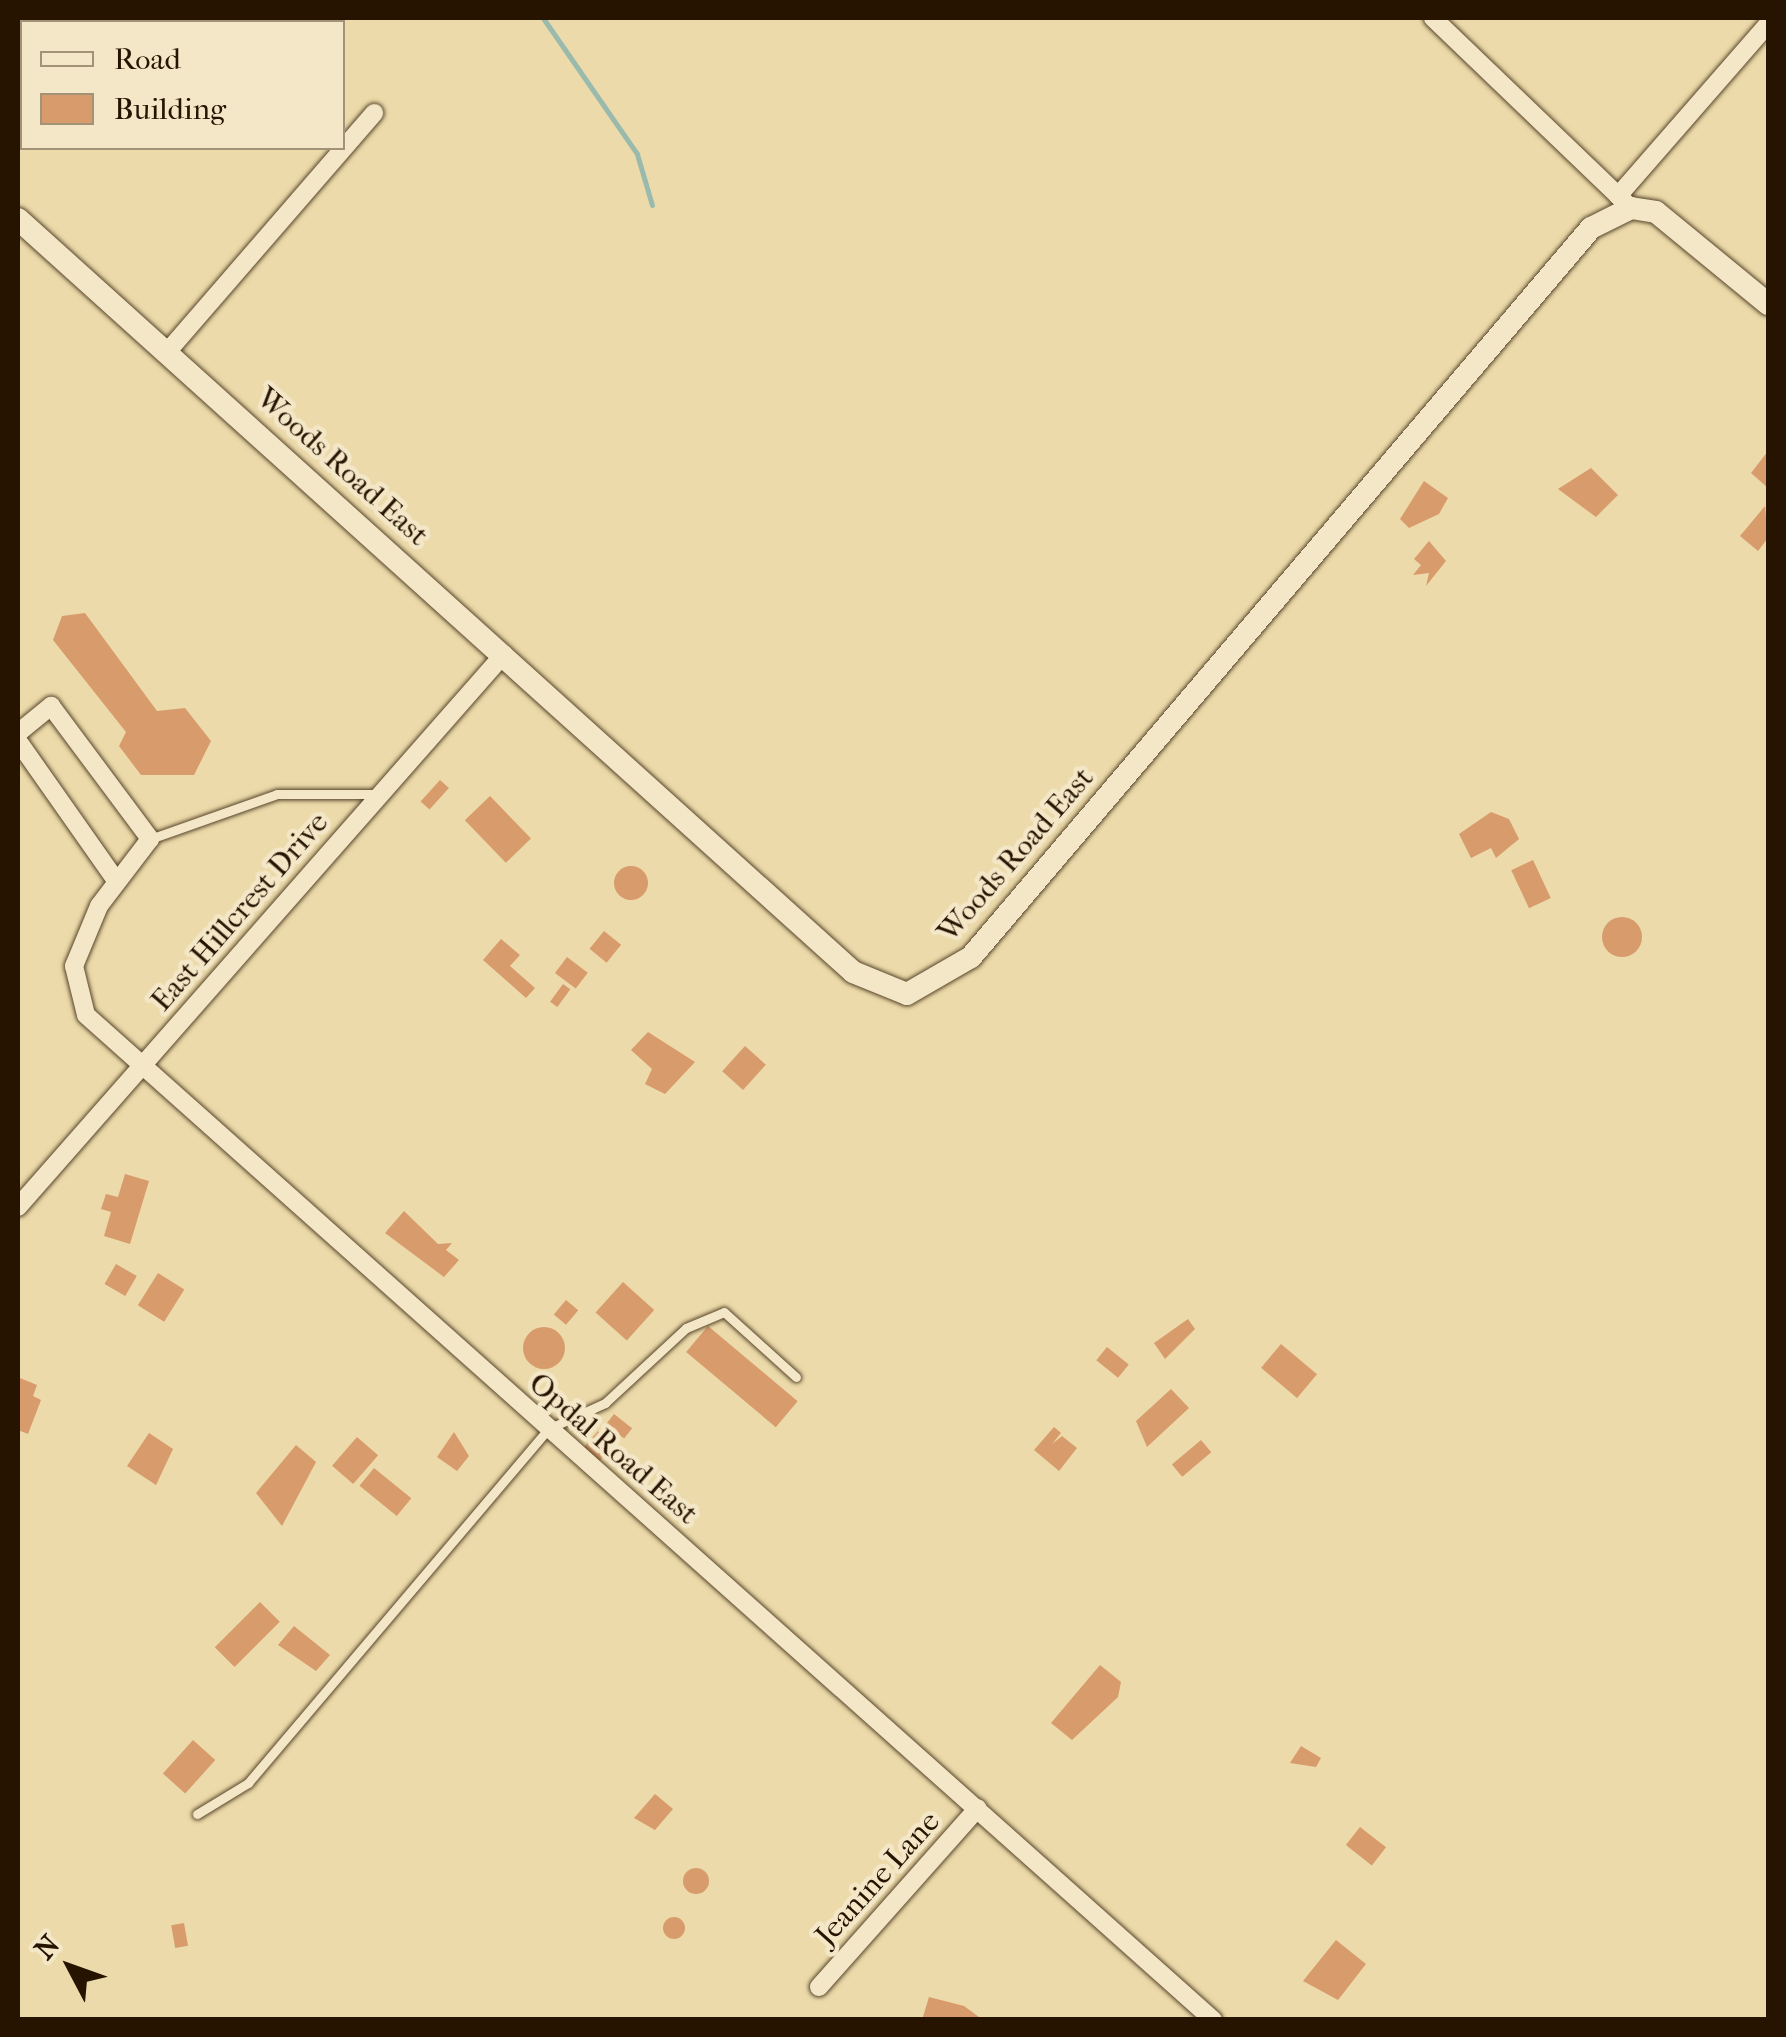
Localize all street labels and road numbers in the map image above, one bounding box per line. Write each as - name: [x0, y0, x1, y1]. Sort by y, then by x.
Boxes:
- street label: Woods Road East: [249, 380, 435, 554]
- street label: Woods Road East: [931, 761, 1101, 949]
- street label: East Hillcrest Drive: [144, 805, 336, 1019]
- street label: Opdal Road East: [521, 1366, 705, 1532]
- street label: Jeanine Lane: [808, 1804, 948, 1954]

